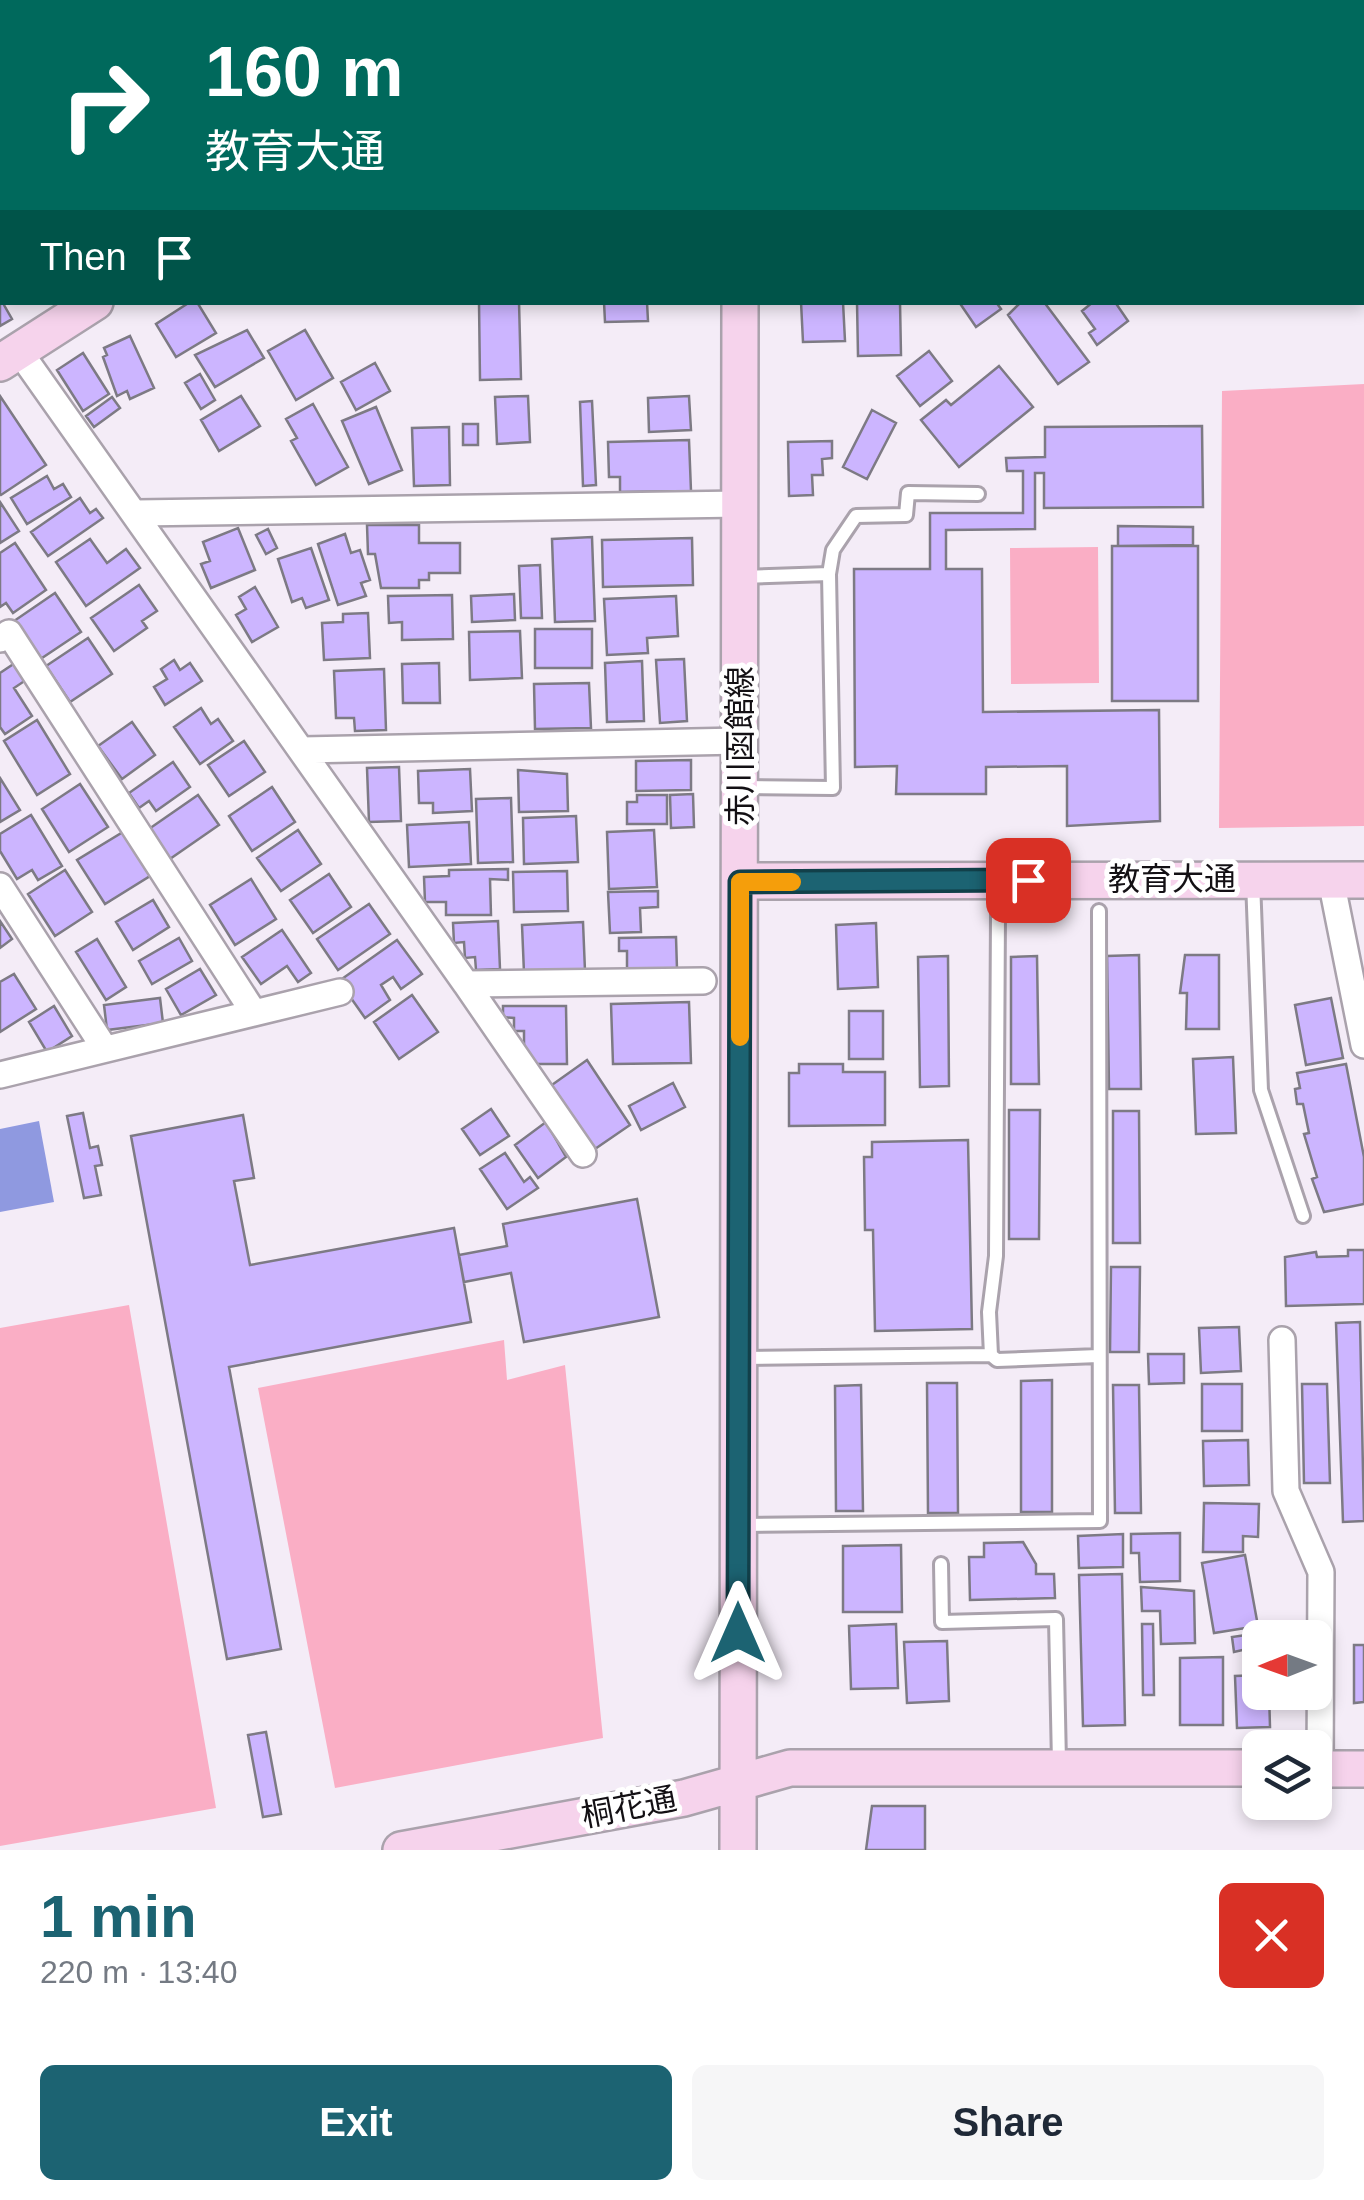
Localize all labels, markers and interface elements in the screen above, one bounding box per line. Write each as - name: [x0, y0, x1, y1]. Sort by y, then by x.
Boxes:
- text: 160 m: [205, 33, 403, 111]
- icon: right: [40, 40, 170, 170]
- text: 教育大通: [205, 126, 385, 177]
- icon: arrive: [147, 230, 202, 285]
- text: Then: [40, 236, 127, 278]
- street label: 赤川函館線: [722, 666, 758, 826]
- pin: [986, 838, 1071, 923]
- icon: arrive: [1001, 853, 1056, 908]
- street label: 教育大通: [1108, 861, 1236, 897]
- position arrow: [686, 1581, 790, 1685]
- north arrow: [1242, 1620, 1332, 1710]
- map controls: [1242, 1620, 1332, 1820]
- button: layers: [1242, 1730, 1332, 1820]
- street label: 桐花通: [578, 1780, 680, 1834]
- text: 1 min: [40, 1883, 197, 1950]
- button: close: [1219, 1883, 1324, 1988]
- text: 220 m · 13:40: [40, 1954, 237, 1990]
- button: Exit: [40, 2065, 672, 2180]
- button: Share: [692, 2065, 1324, 2180]

